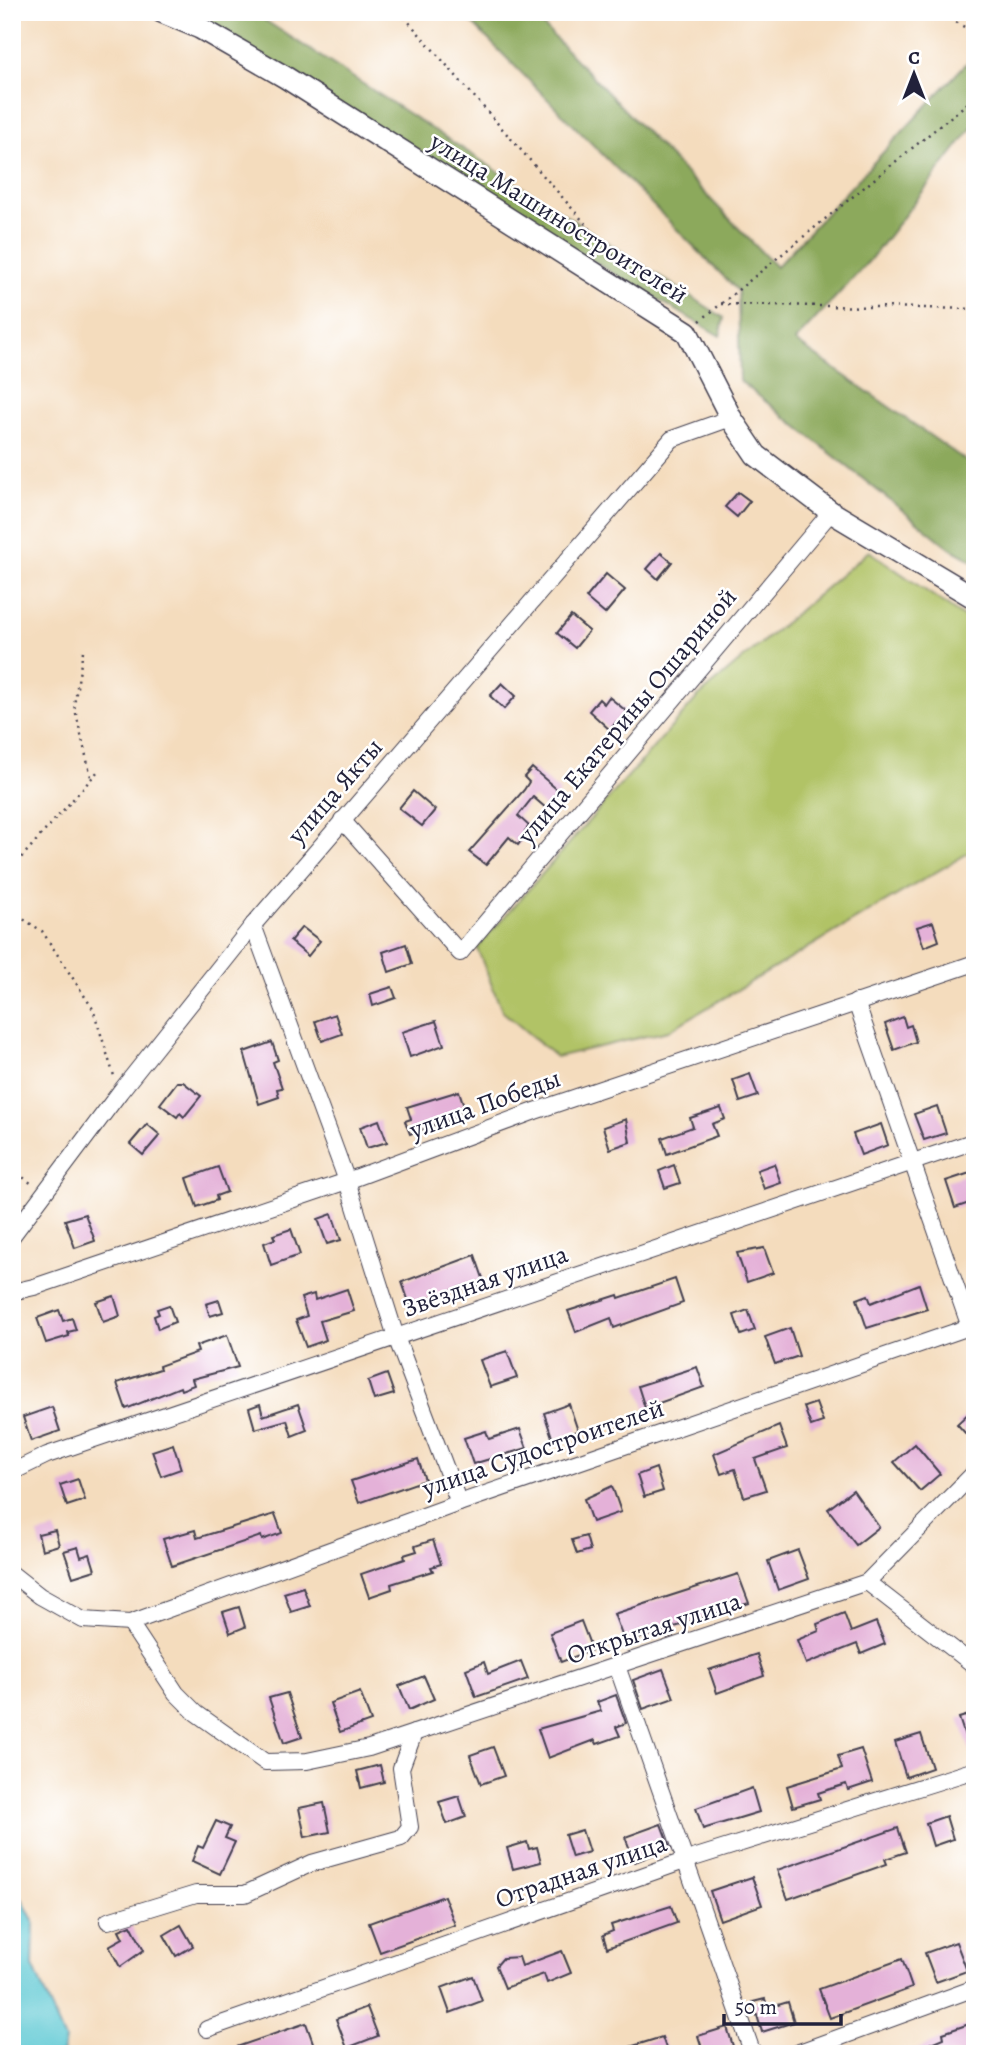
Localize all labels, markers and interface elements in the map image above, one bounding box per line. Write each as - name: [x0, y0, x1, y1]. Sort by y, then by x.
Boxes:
- north arrow: [878, 38, 948, 108]
- text: С: [908, 45, 920, 71]
- street label: улица Машиностроителей: [422, 124, 695, 312]
- street label: улица Екатерины Ошариной: [509, 580, 745, 852]
- street label: улица Якты: [279, 731, 391, 852]
- street label: улица Победы: [404, 1060, 565, 1148]
- street label: Звёздная улица: [398, 1236, 572, 1326]
- street label: улица Судостроителей: [416, 1390, 669, 1506]
- street label: Открытая улица: [562, 1583, 746, 1673]
- street label: Отрадная улица: [491, 1825, 671, 1917]
- scale bar: [724, 1982, 842, 2026]
- text: 50 m: [735, 1993, 777, 2021]

